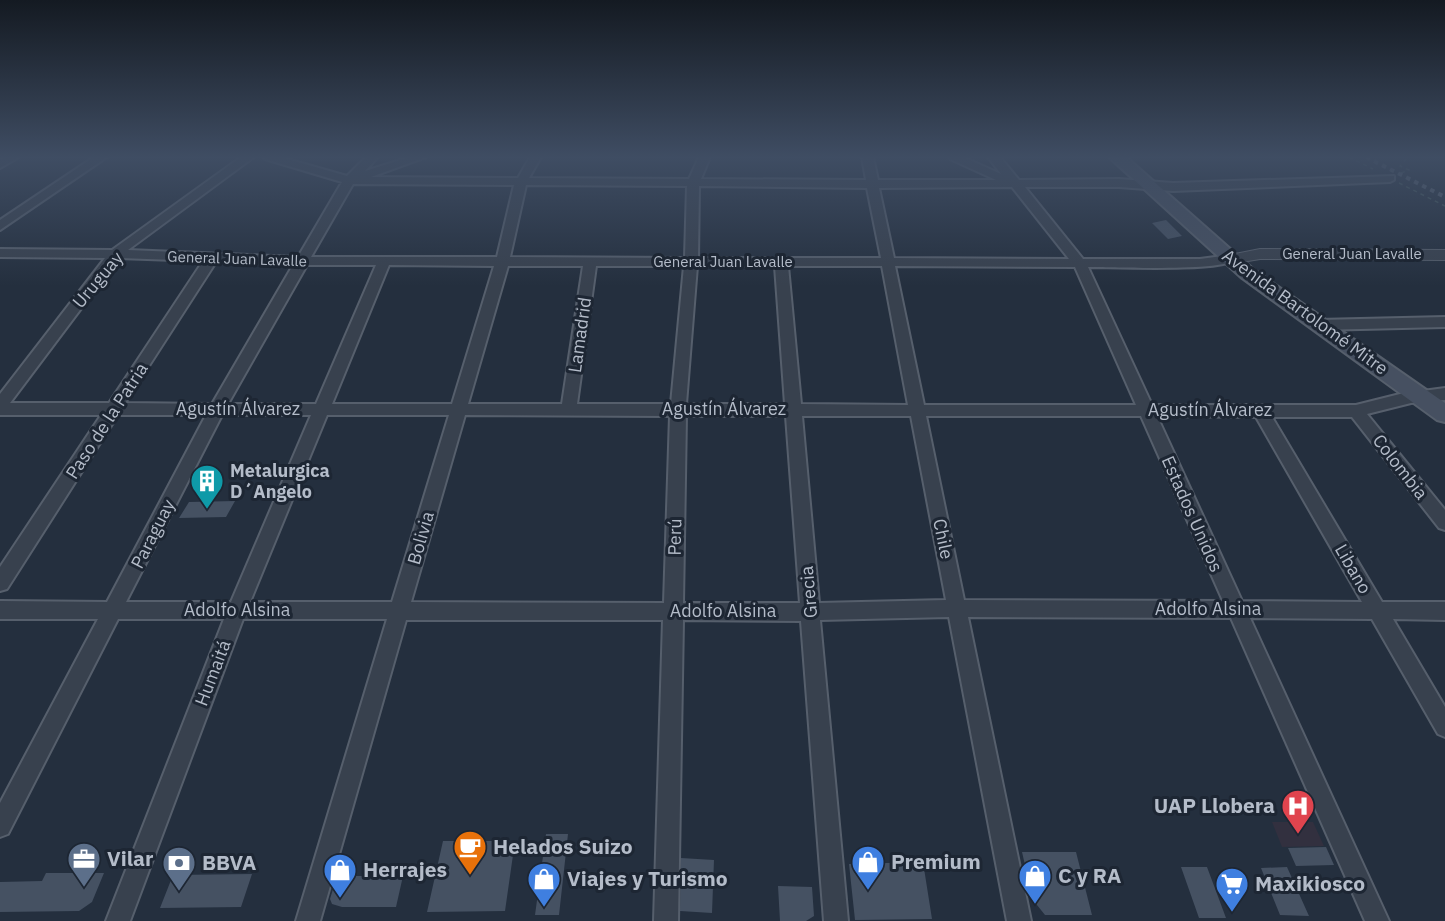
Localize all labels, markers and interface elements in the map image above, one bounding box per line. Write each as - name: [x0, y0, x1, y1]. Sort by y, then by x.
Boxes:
- street label: Avenida Bartolomé Mitre: [1218, 244, 1393, 380]
- street label: General Juan Lavalle: [1282, 244, 1422, 263]
- street label: Uruguay: [67, 247, 128, 313]
- street label: General Juan Lavalle: [167, 247, 307, 270]
- street label: General Juan Lavalle: [653, 252, 793, 271]
- street label: Lamadrid: [563, 296, 596, 374]
- street label: Paso de la Patria: [60, 358, 153, 483]
- street label: Agustín Álvarez: [176, 397, 300, 420]
- street label: Agustín Álvarez: [662, 397, 786, 420]
- street label: Agustín Álvarez: [1148, 398, 1272, 421]
- street label: Colombia: [1368, 429, 1433, 504]
- street label: Estados Unidos: [1157, 452, 1228, 575]
- place label: Metalurgica D´Angelo: [230, 459, 330, 503]
- building icon: Metalurgica D´Angelo: [189, 463, 225, 510]
- street label: Paraguay: [125, 495, 180, 572]
- street label: Bolivia: [402, 508, 439, 567]
- street label: Chile: [928, 517, 959, 561]
- street label: Perú: [663, 518, 686, 556]
- street label: Libano: [1330, 540, 1377, 598]
- street label: Grecia: [795, 565, 822, 619]
- street label: Adolfo Alsina: [1155, 597, 1262, 620]
- street label: Adolfo Alsina: [184, 598, 291, 621]
- street label: Adolfo Alsina: [670, 599, 777, 622]
- street label: Humaitá: [189, 636, 236, 709]
- hospital icon: UAP Llobera: [1280, 788, 1316, 835]
- place label: UAP Llobera: [1154, 791, 1275, 819]
- cafe icon: Helados Suizo: [452, 829, 488, 876]
- place label: Helados Suizo: [493, 832, 633, 860]
- office icon: Vilar: [66, 841, 102, 888]
- place label: Vilar: [107, 844, 154, 872]
- shop icon: Premium: [850, 844, 886, 891]
- bank icon: BBVA: [161, 845, 197, 892]
- place label: Premium: [891, 847, 981, 875]
- place label: BBVA: [202, 848, 256, 876]
- shop icon: Herrajes: [322, 852, 358, 899]
- place label: Herrajes: [363, 855, 447, 883]
- shop icon: C y RA: [1017, 858, 1053, 905]
- shop icon: Viajes y Turismo: [526, 861, 562, 908]
- place label: C y RA: [1058, 861, 1121, 889]
- place label: Viajes y Turismo: [567, 864, 728, 892]
- supermarket icon: Maxikiosco: [1214, 866, 1250, 913]
- place label: Maxikiosco: [1255, 869, 1365, 897]

